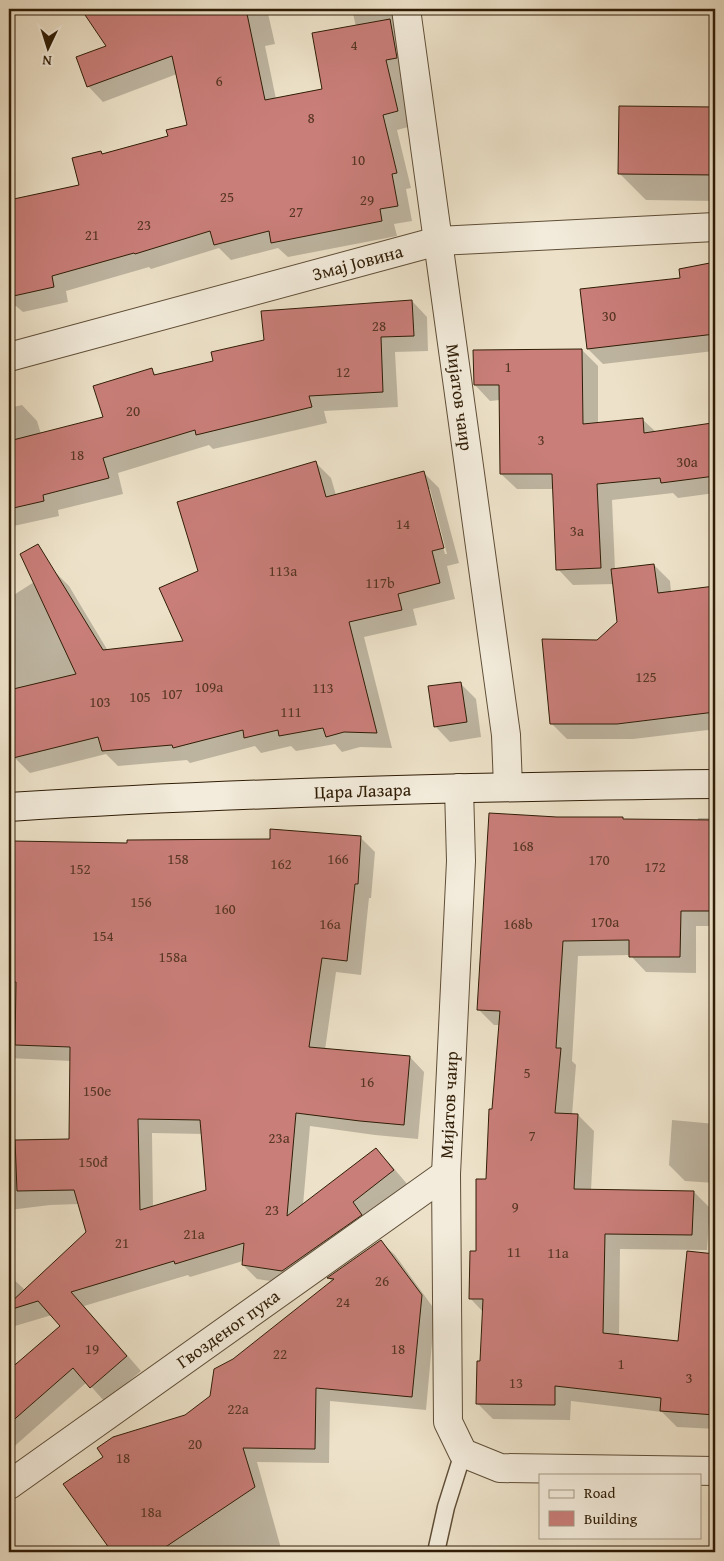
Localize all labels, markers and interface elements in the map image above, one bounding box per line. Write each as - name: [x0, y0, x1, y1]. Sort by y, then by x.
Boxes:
- north arrow: [22, 22, 72, 72]
- house number: 4: [350, 34, 358, 55]
- text: N: [41, 51, 52, 71]
- house number: 6: [215, 70, 223, 91]
- house number: 8: [307, 107, 315, 128]
- house number: 10: [351, 149, 365, 170]
- house number: 25: [220, 186, 234, 207]
- house number: 29: [360, 189, 374, 210]
- house number: 27: [289, 201, 303, 222]
- house number: 23: [137, 214, 151, 235]
- house number: 21: [85, 224, 99, 245]
- street label: Змај Јовина: [309, 237, 406, 287]
- house number: 30: [602, 305, 616, 326]
- house number: 28: [372, 315, 386, 336]
- street label: Мијатов чаир: [439, 342, 481, 453]
- house number: 1: [504, 356, 512, 377]
- house number: 12: [336, 361, 350, 382]
- house number: 20: [126, 400, 140, 421]
- house number: 3: [537, 429, 545, 450]
- house number: 18: [70, 444, 84, 465]
- house number: 30a: [676, 451, 698, 472]
- house number: 14: [396, 513, 410, 534]
- house number: 3a: [570, 520, 584, 541]
- house number: 113a: [269, 560, 297, 581]
- house number: 117b: [365, 572, 395, 593]
- house number: 125: [635, 666, 657, 687]
- house number: 109a: [195, 676, 223, 697]
- house number: 113: [312, 677, 334, 698]
- house number: 107: [161, 683, 183, 704]
- house number: 105: [129, 686, 151, 707]
- house number: 103: [89, 691, 111, 712]
- house number: 111: [280, 701, 302, 722]
- street label: Цара Лазара: [314, 776, 412, 806]
- house number: 168: [512, 835, 534, 856]
- house number: 158: [167, 848, 189, 869]
- house number: 166: [327, 848, 349, 869]
- house number: 170: [588, 849, 610, 870]
- house number: 162: [270, 853, 292, 874]
- house number: 172: [644, 856, 666, 877]
- house number: 152: [69, 858, 91, 879]
- house number: 156: [130, 891, 152, 912]
- house number: 160: [214, 898, 236, 919]
- house number: 170a: [591, 911, 619, 932]
- house number: 16a: [319, 913, 341, 934]
- house number: 168b: [503, 913, 533, 934]
- house number: 154: [92, 925, 114, 946]
- house number: 158a: [159, 946, 187, 967]
- street label: Мијатов чаир: [432, 1050, 465, 1159]
- house number: 5: [523, 1062, 531, 1083]
- house number: 16: [360, 1071, 374, 1092]
- house number: 150e: [83, 1080, 111, 1101]
- house number: 7: [528, 1125, 536, 1146]
- house number: 23a: [268, 1127, 290, 1148]
- house number: 150đ: [78, 1151, 108, 1172]
- house number: 9: [511, 1196, 519, 1217]
- house number: 23: [265, 1199, 279, 1220]
- house number: 21a: [183, 1223, 205, 1244]
- house number: 21: [115, 1232, 129, 1253]
- house number: 11: [507, 1241, 521, 1262]
- house number: 11a: [547, 1242, 569, 1263]
- house number: 26: [375, 1270, 389, 1291]
- street label: Гвозденог пука: [171, 1282, 285, 1375]
- house number: 24: [336, 1291, 350, 1312]
- house number: 19: [85, 1338, 99, 1359]
- house number: 18: [391, 1338, 405, 1359]
- house number: 22: [273, 1343, 287, 1364]
- house number: 1: [617, 1353, 625, 1374]
- house number: 3: [685, 1367, 693, 1388]
- house number: 13: [509, 1372, 523, 1393]
- house number: 22a: [227, 1398, 249, 1419]
- house number: 20: [188, 1433, 202, 1454]
- house number: 18: [116, 1447, 130, 1468]
- legend: [539, 1474, 702, 1538]
- text: Road: [584, 1482, 615, 1503]
- house number: 18a: [140, 1501, 162, 1522]
- text: Building: [584, 1508, 638, 1529]

